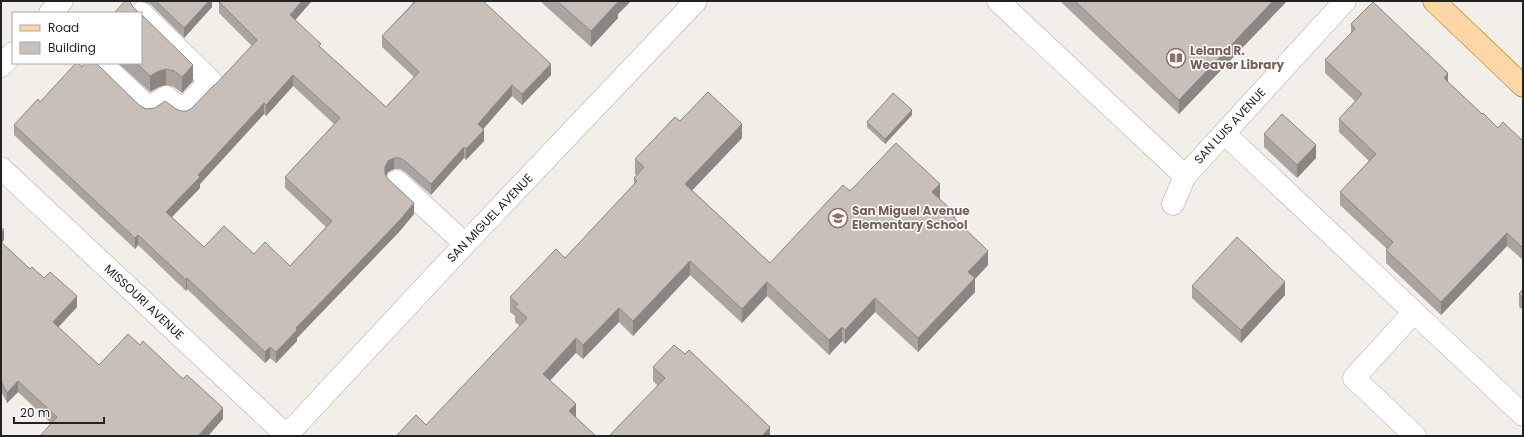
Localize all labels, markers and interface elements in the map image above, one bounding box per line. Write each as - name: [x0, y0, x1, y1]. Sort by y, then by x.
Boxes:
- legend: [12, 12, 142, 64]
- text: Road: [48, 19, 79, 36]
- text: Building: [48, 39, 96, 56]
- place label: Leland R. Weaver Library: [1190, 42, 1285, 73]
- library icon: Leland R. Weaver Library: [1165, 47, 1187, 69]
- street label: SAN LUIS AVENUE: [1190, 84, 1269, 167]
- street label: SAN MIGUEL AVENUE: [443, 170, 536, 266]
- place label: San Miguel Avenue Elementary School: [852, 202, 970, 233]
- school or university icon: San Miguel Avenue Elementary School: [827, 207, 849, 229]
- street label: MISSOURI AVENUE: [101, 260, 188, 343]
- scale bar: [14, 399, 104, 425]
- text: 20 m: [20, 404, 50, 421]

